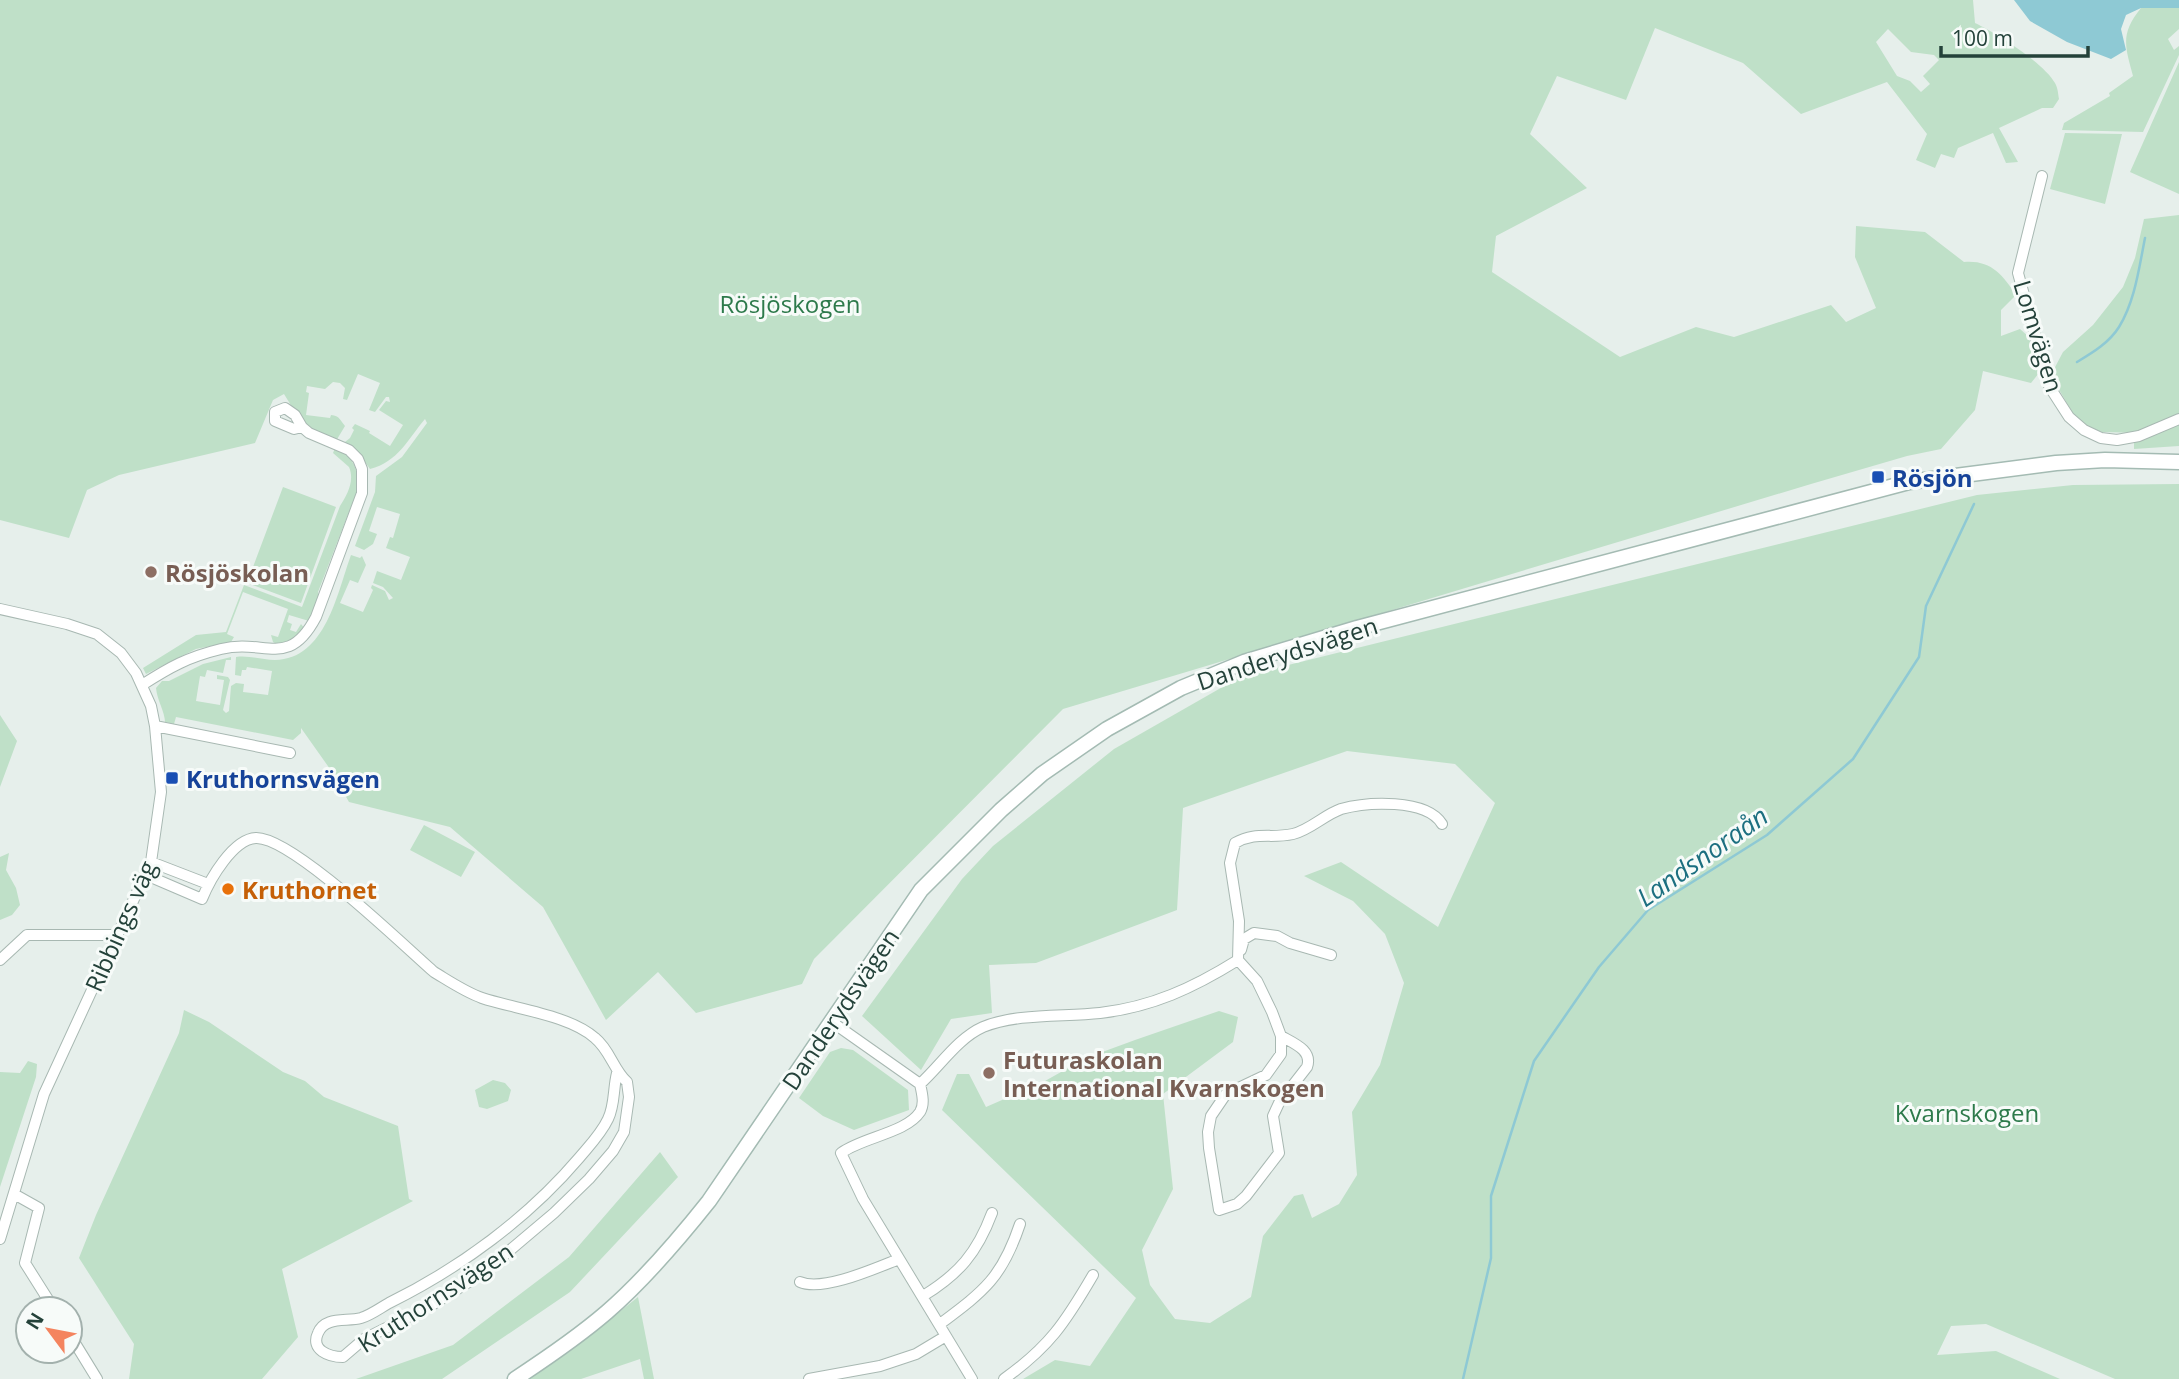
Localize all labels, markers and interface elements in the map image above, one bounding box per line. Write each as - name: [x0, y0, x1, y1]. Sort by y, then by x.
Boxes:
- scale bar: [1941, 14, 2088, 58]
- text: 100 m: [1952, 24, 2013, 52]
- street label: Lomvägen: [2006, 276, 2072, 396]
- park label: Rösjöskogen: [720, 287, 860, 320]
- place label: Rösjön: [1892, 461, 1973, 494]
- marker: Rösjön: [1870, 469, 1886, 485]
- place label: Rösjöskolan: [165, 556, 309, 589]
- marker: Rösjöskolan: [143, 564, 159, 580]
- street label: Danderydsvägen: [1192, 608, 1382, 698]
- place label: Kruthornsvägen: [186, 762, 380, 795]
- marker: Kruthornsvägen: [164, 770, 180, 786]
- water label: Landsnoraån: [1629, 797, 1775, 915]
- street label: Ribbings väg: [76, 855, 164, 997]
- place label: Kruthornet: [242, 873, 377, 906]
- marker: Kruthornet: [220, 881, 236, 897]
- street label: Danderydsvägen: [774, 922, 906, 1096]
- place label: Futuraskolan International Kvarnskogen: [1003, 1043, 1325, 1104]
- marker: Futuraskolan International Kvarnskogen: [981, 1065, 997, 1081]
- park label: Kvarnskogen: [1895, 1096, 2039, 1129]
- street label: Kruthornsvägen: [351, 1234, 519, 1360]
- north arrow: [14, 1295, 84, 1365]
- text: N: [19, 1308, 50, 1334]

